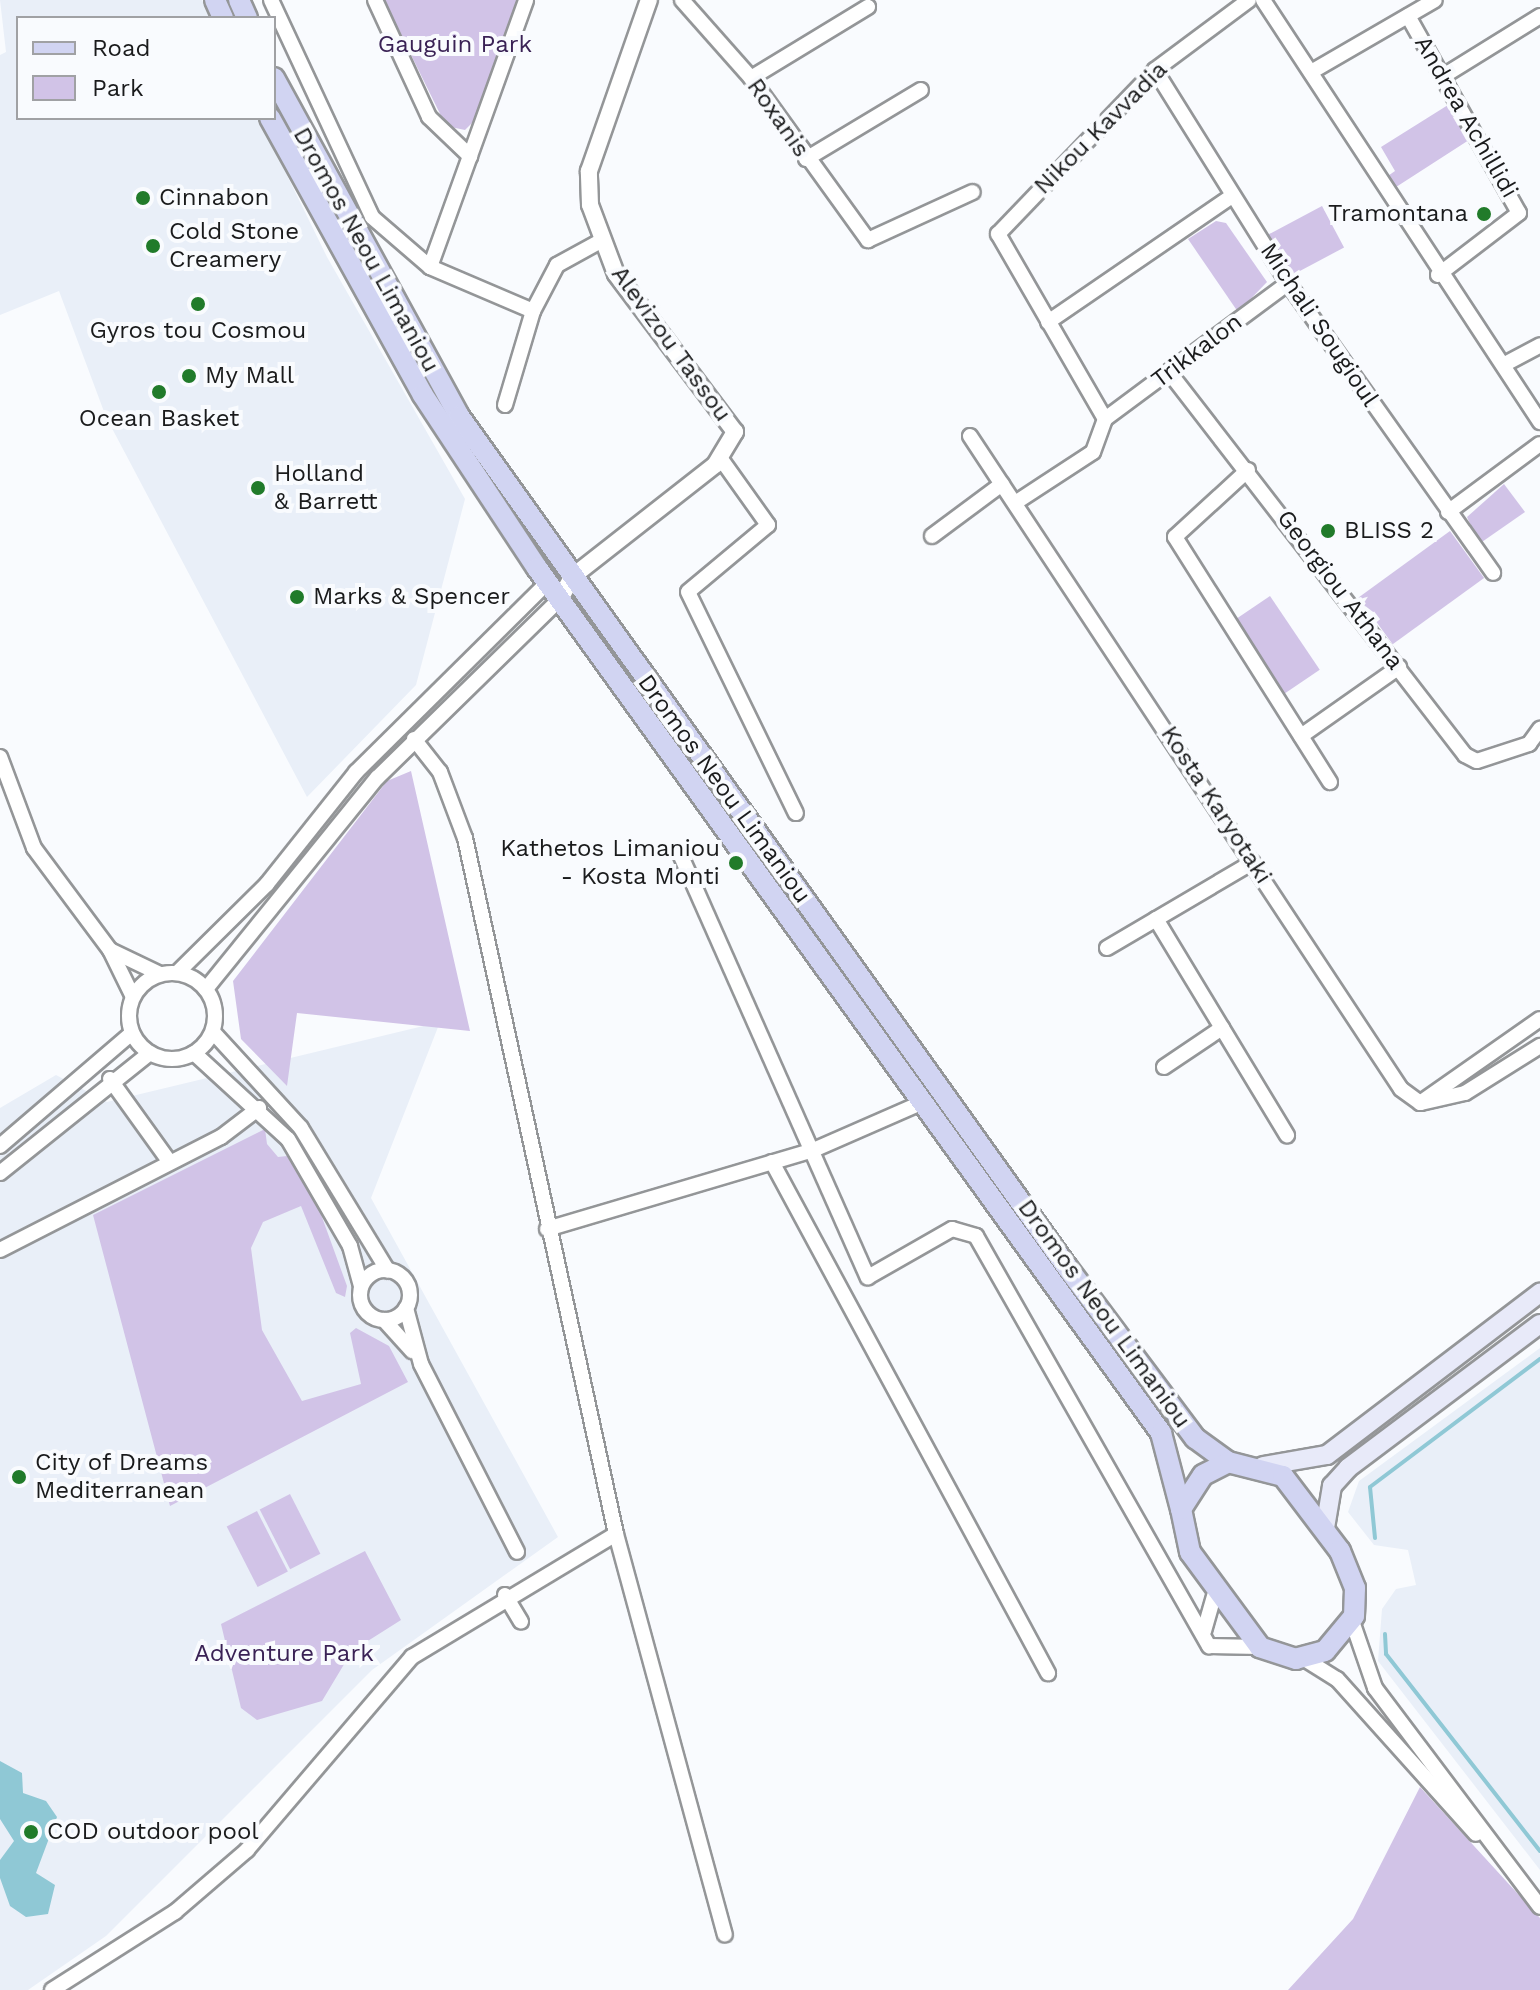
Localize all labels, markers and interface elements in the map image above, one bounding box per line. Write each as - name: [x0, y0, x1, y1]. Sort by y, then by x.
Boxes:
- legend: [16, 16, 276, 120]
- street label: Andrea Achillidi: [1408, 30, 1524, 204]
- park label: Gauguin Park: [378, 31, 532, 59]
- text: Road: [92, 34, 151, 62]
- street label: Nikou Kavvadia: [1028, 55, 1174, 201]
- street label: Roxanis: [741, 73, 815, 163]
- text: Park: [92, 74, 144, 102]
- street label: Dromos Neou Limaniou: [287, 123, 445, 377]
- place label: Cinnabon: [159, 184, 269, 212]
- marker: Cinnabon: [134, 189, 152, 207]
- place label: Tramontana: [1328, 200, 1468, 228]
- marker: Tramontana: [1475, 205, 1493, 223]
- place label: Cold Stone Creamery: [169, 218, 299, 274]
- marker: Cold Stone Creamery: [144, 237, 162, 255]
- street label: Michali Sougioul: [1254, 238, 1384, 412]
- street label: Alevizou Tassou: [605, 260, 737, 428]
- marker: Gyros tou Cosmou: [189, 295, 207, 313]
- street label: Trikkalon: [1146, 308, 1248, 394]
- place label: Gyros tou Cosmou: [89, 317, 307, 345]
- place label: My Mall: [205, 362, 295, 390]
- marker: My Mall: [180, 367, 198, 385]
- marker: Ocean Basket: [150, 383, 168, 401]
- place label: Ocean Basket: [79, 405, 239, 433]
- place label: Holland & Barrett: [274, 460, 378, 516]
- marker: Holland & Barrett: [249, 479, 267, 497]
- street label: Georgiou Athana: [1270, 504, 1410, 676]
- place label: BLISS 2: [1344, 517, 1434, 545]
- marker: BLISS 2: [1319, 522, 1337, 540]
- place label: Marks & Spencer: [313, 583, 510, 611]
- marker: Marks & Spencer: [288, 588, 306, 606]
- street label: Dromos Neou Limaniou: [631, 669, 817, 909]
- street label: Kosta Karyotaki: [1154, 721, 1278, 889]
- place label: Kathetos Limaniou - Kosta Monti: [500, 835, 720, 891]
- marker: Kathetos Limaniou - Kosta Monti: [727, 854, 745, 872]
- street label: Dromos Neou Limaniou: [1011, 1194, 1197, 1434]
- place label: City of Dreams Mediterranean: [35, 1449, 210, 1505]
- marker: City of Dreams Mediterranean: [10, 1468, 28, 1486]
- park label: Adventure Park: [194, 1640, 374, 1668]
- place label: COD outdoor pool: [47, 1818, 259, 1846]
- marker: COD outdoor pool: [22, 1823, 40, 1841]

